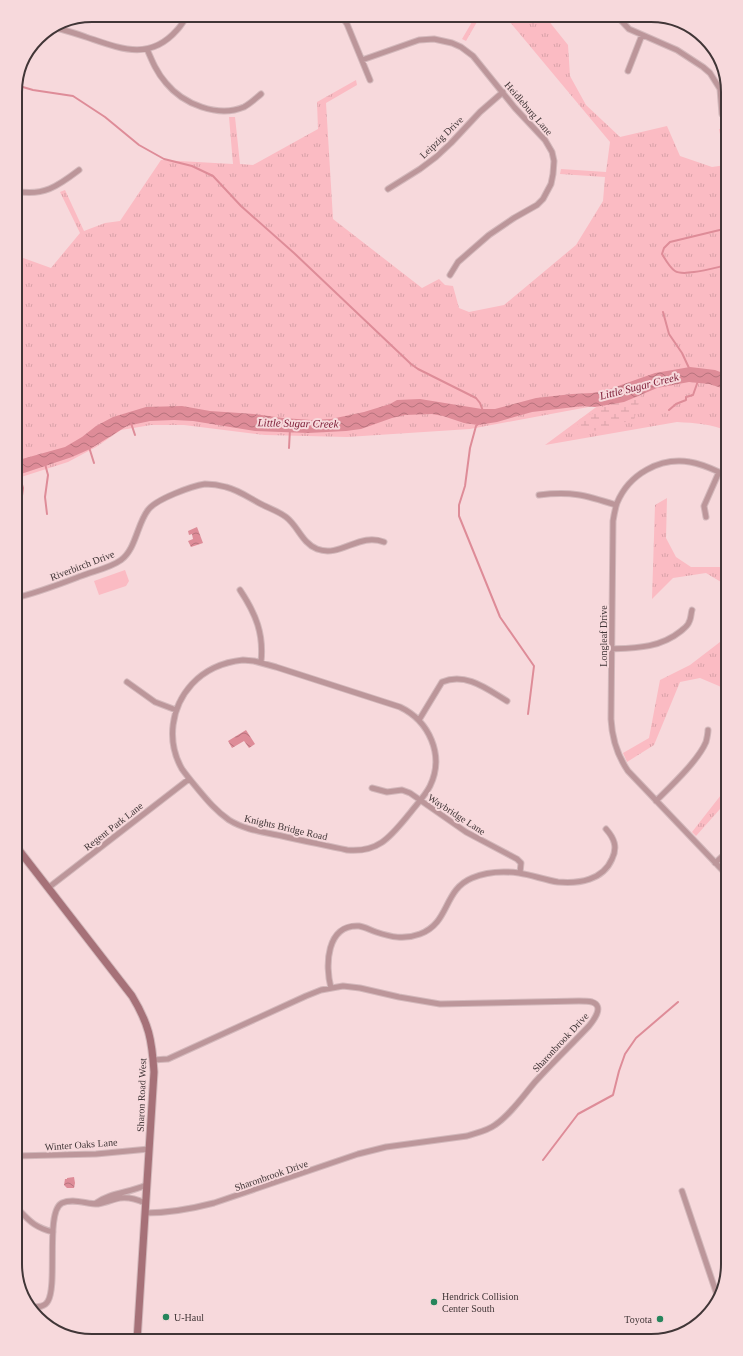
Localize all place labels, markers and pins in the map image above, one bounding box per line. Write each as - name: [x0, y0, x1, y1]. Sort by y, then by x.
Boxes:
- place label: Hendrick Collision Center South: [442, 1291, 518, 1314]
- marker: Hendrick Collision Center South: [429, 1297, 439, 1307]
- marker: U-Haul: [161, 1312, 171, 1322]
- place label: U-Haul: [174, 1312, 204, 1323]
- place label: Toyota: [624, 1314, 653, 1325]
- marker: Toyota: [655, 1314, 665, 1324]

